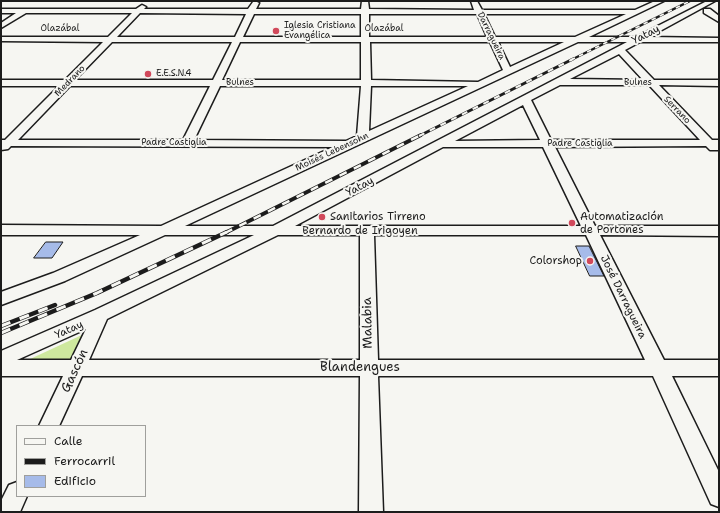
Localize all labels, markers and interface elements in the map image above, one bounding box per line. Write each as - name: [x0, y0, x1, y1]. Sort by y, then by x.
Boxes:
- street label: Darragueira: [475, 10, 507, 62]
- place label: Iglesia Cristiana Evangélica: [284, 21, 356, 42]
- street label: Yatay: [630, 22, 662, 48]
- street label: Olazábal: [40, 24, 80, 34]
- street label: Olazábal: [364, 24, 404, 34]
- marker: Iglesia Cristiana Evangélica: [271, 26, 281, 36]
- street label: Medrano: [52, 63, 88, 99]
- marker: E.E.S.N.4: [143, 69, 153, 79]
- place label: E.E.S.N.4: [156, 69, 192, 79]
- street label: Bulnes: [226, 78, 254, 88]
- street label: Bulnes: [624, 78, 652, 88]
- street label: Serrano: [661, 94, 693, 126]
- street label: Moisés Lebensohn: [294, 130, 370, 174]
- street label: Padre Castiglia: [141, 138, 207, 148]
- street label: Padre Castiglia: [547, 139, 613, 149]
- street label: Yatay: [344, 174, 376, 200]
- place label: Sanitarios Tirreno: [330, 210, 426, 224]
- place label: Automatización de Portones: [580, 210, 664, 236]
- marker: Sanitarios Tirreno: [317, 212, 327, 222]
- marker: Automatización de Portones: [567, 218, 577, 228]
- street label: Bernardo de Irigoyen: [302, 224, 418, 238]
- street label: José Darragueira: [597, 253, 649, 341]
- place label: Colorshop: [530, 254, 582, 268]
- marker: Colorshop: [585, 256, 595, 266]
- street label: Malabia: [360, 297, 376, 349]
- street label: Yatay: [53, 318, 85, 342]
- street label: Gascón: [58, 347, 92, 395]
- street label: Blandengues: [320, 360, 400, 376]
- legend: [16, 425, 146, 497]
- text: Calle: [54, 433, 83, 449]
- text: Ferrocarril: [54, 453, 115, 469]
- text: Edificio: [54, 473, 96, 489]

